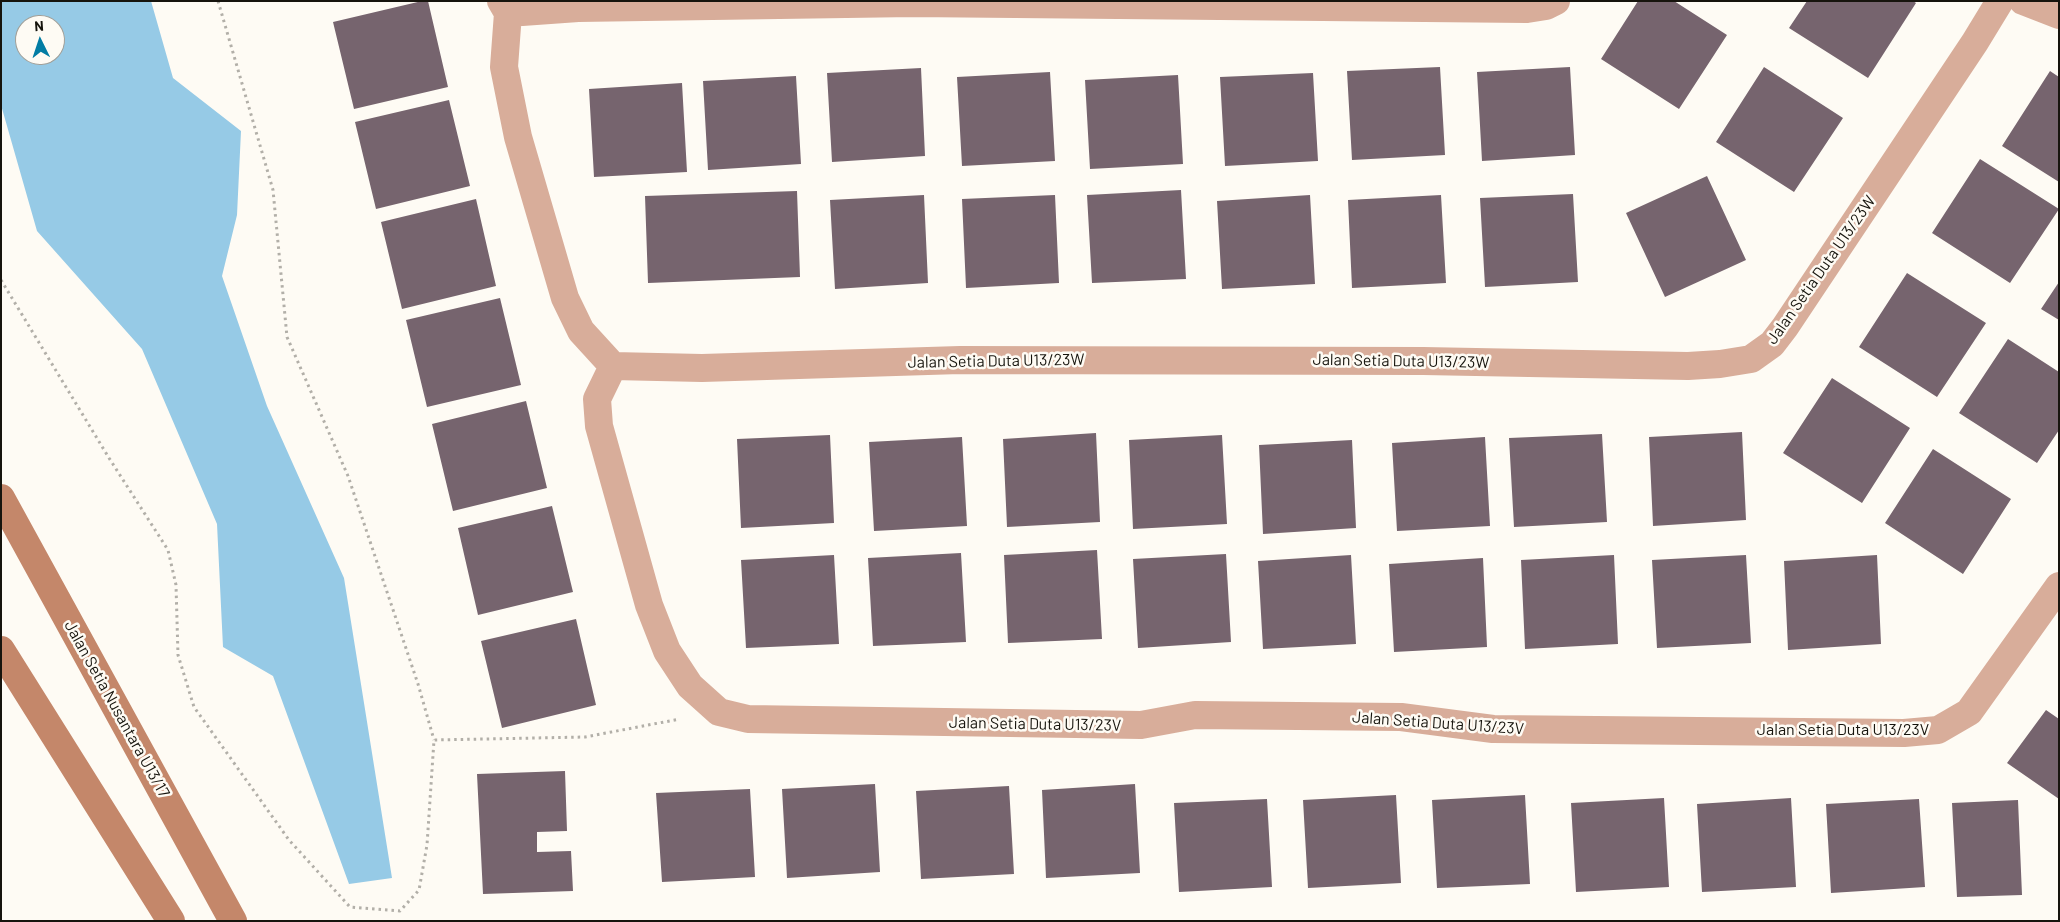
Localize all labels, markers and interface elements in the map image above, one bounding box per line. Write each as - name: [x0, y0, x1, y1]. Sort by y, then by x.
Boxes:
- north arrow: [15, 15, 65, 65]
- text: N: [34, 17, 44, 34]
- street label: Jalan Setia Duta U13/23W: [1762, 192, 1880, 348]
- street label: Jalan Setia Duta U13/23W: [907, 350, 1085, 372]
- street label: Jalan Setia Duta U13/23W: [1312, 350, 1490, 372]
- street label: Jalan Setia Nusantara U13/17: [60, 617, 174, 801]
- street label: Jalan Setia Duta U13/23V: [1351, 707, 1525, 739]
- street label: Jalan Setia Duta U13/23V: [949, 713, 1121, 735]
- street label: Jalan Setia Duta U13/23V: [1757, 720, 1929, 740]

